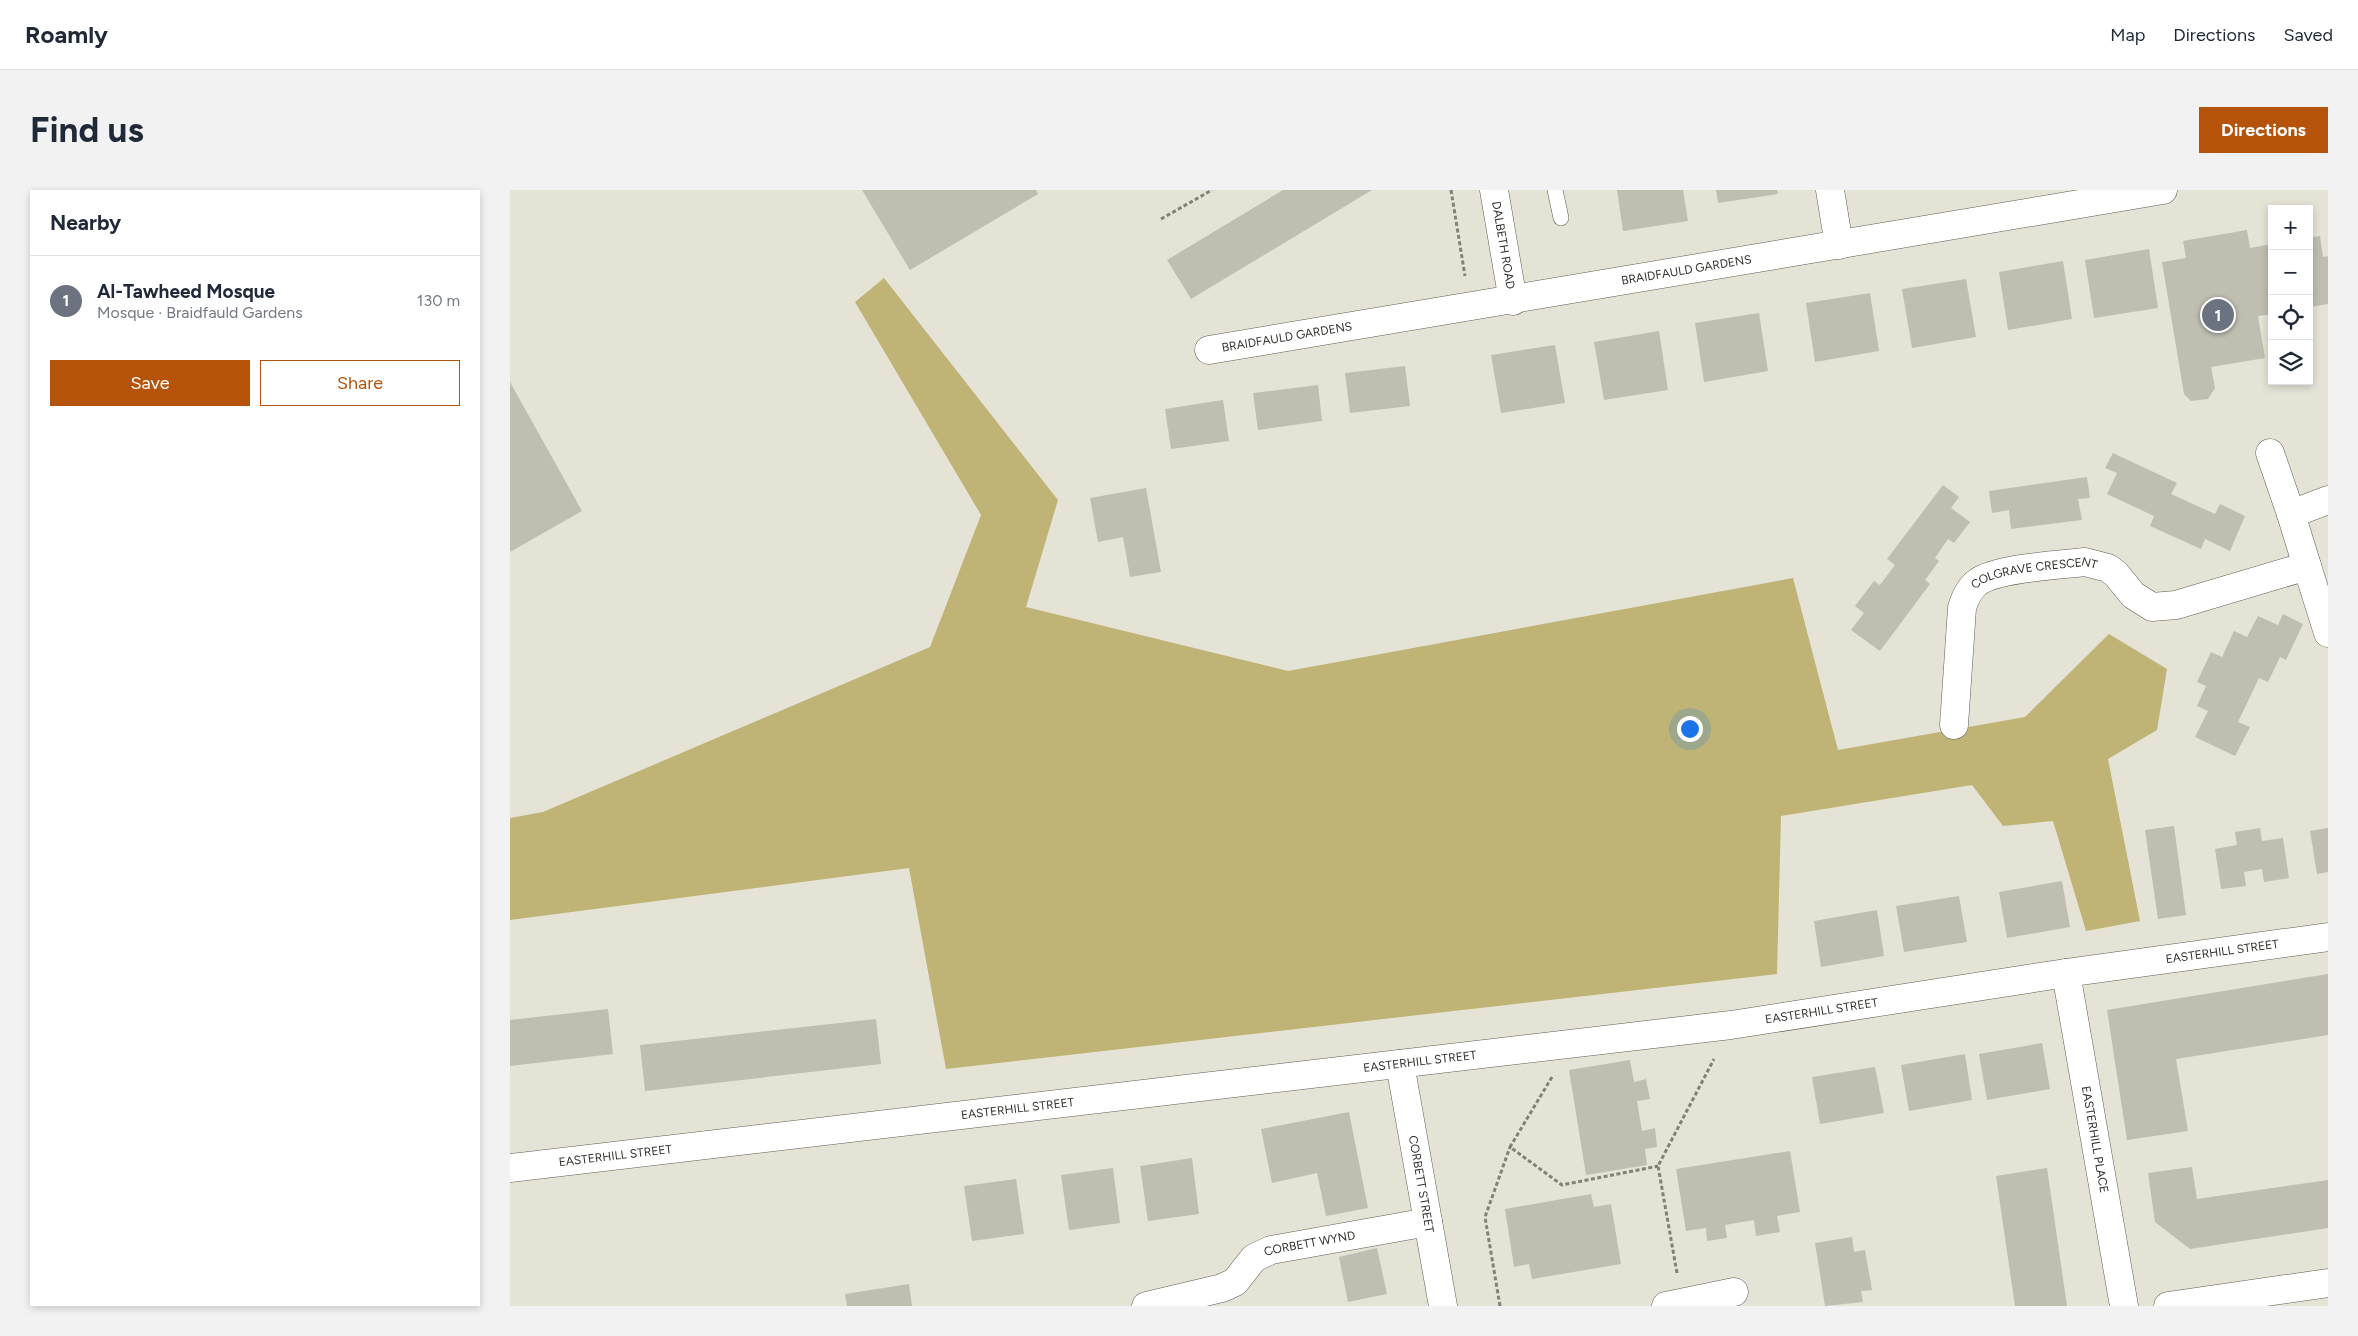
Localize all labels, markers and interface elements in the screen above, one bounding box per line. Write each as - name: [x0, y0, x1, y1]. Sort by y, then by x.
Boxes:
- text: Roamly: [25, 20, 108, 49]
- text: Map: [2110, 24, 2145, 46]
- text: Directions: [2173, 24, 2255, 46]
- text: Saved: [2283, 24, 2333, 46]
- button: Directions: [2199, 107, 2328, 153]
- text: Find us: [30, 109, 144, 151]
- street label: DALBETH ROAD: [1489, 200, 1518, 290]
- map controls: [2268, 205, 2313, 385]
- button: +: [2268, 205, 2313, 250]
- text: Nearby: [50, 210, 121, 235]
- button: −: [2268, 250, 2313, 295]
- street label: BRAIDFAULD GARDENS: [1620, 252, 1753, 288]
- text: Al-Tawheed Mosque: [97, 280, 275, 303]
- text: 1: [63, 291, 69, 310]
- text: 130 m: [417, 291, 460, 310]
- button: locate: [2268, 295, 2313, 340]
- pin: 1: [2202, 296, 2234, 334]
- text: Mosque · Braidfauld Gardens: [97, 303, 303, 322]
- street label: BRAIDFAULD GARDENS: [1221, 319, 1353, 355]
- button: layers: [2268, 340, 2313, 385]
- button: Save: [50, 360, 250, 406]
- button: Share: [260, 360, 460, 406]
- street label: COLGRAVE CRESCENT: [1968, 554, 2099, 592]
- your location: [1677, 716, 1703, 742]
- street label: EASTERHILL STREET: [2165, 937, 2280, 966]
- street label: EASTERHILL STREET: [1764, 995, 1879, 1027]
- street label: EASTERHILL STREET: [1362, 1048, 1478, 1075]
- street label: EASTERHILL PLACE: [2079, 1085, 2111, 1194]
- street label: EASTERHILL STREET: [960, 1095, 1075, 1122]
- street label: CORBETT STREET: [1406, 1134, 1437, 1234]
- street label: EASTERHILL STREET: [558, 1142, 673, 1169]
- street label: CORBETT WYND: [1262, 1228, 1356, 1259]

